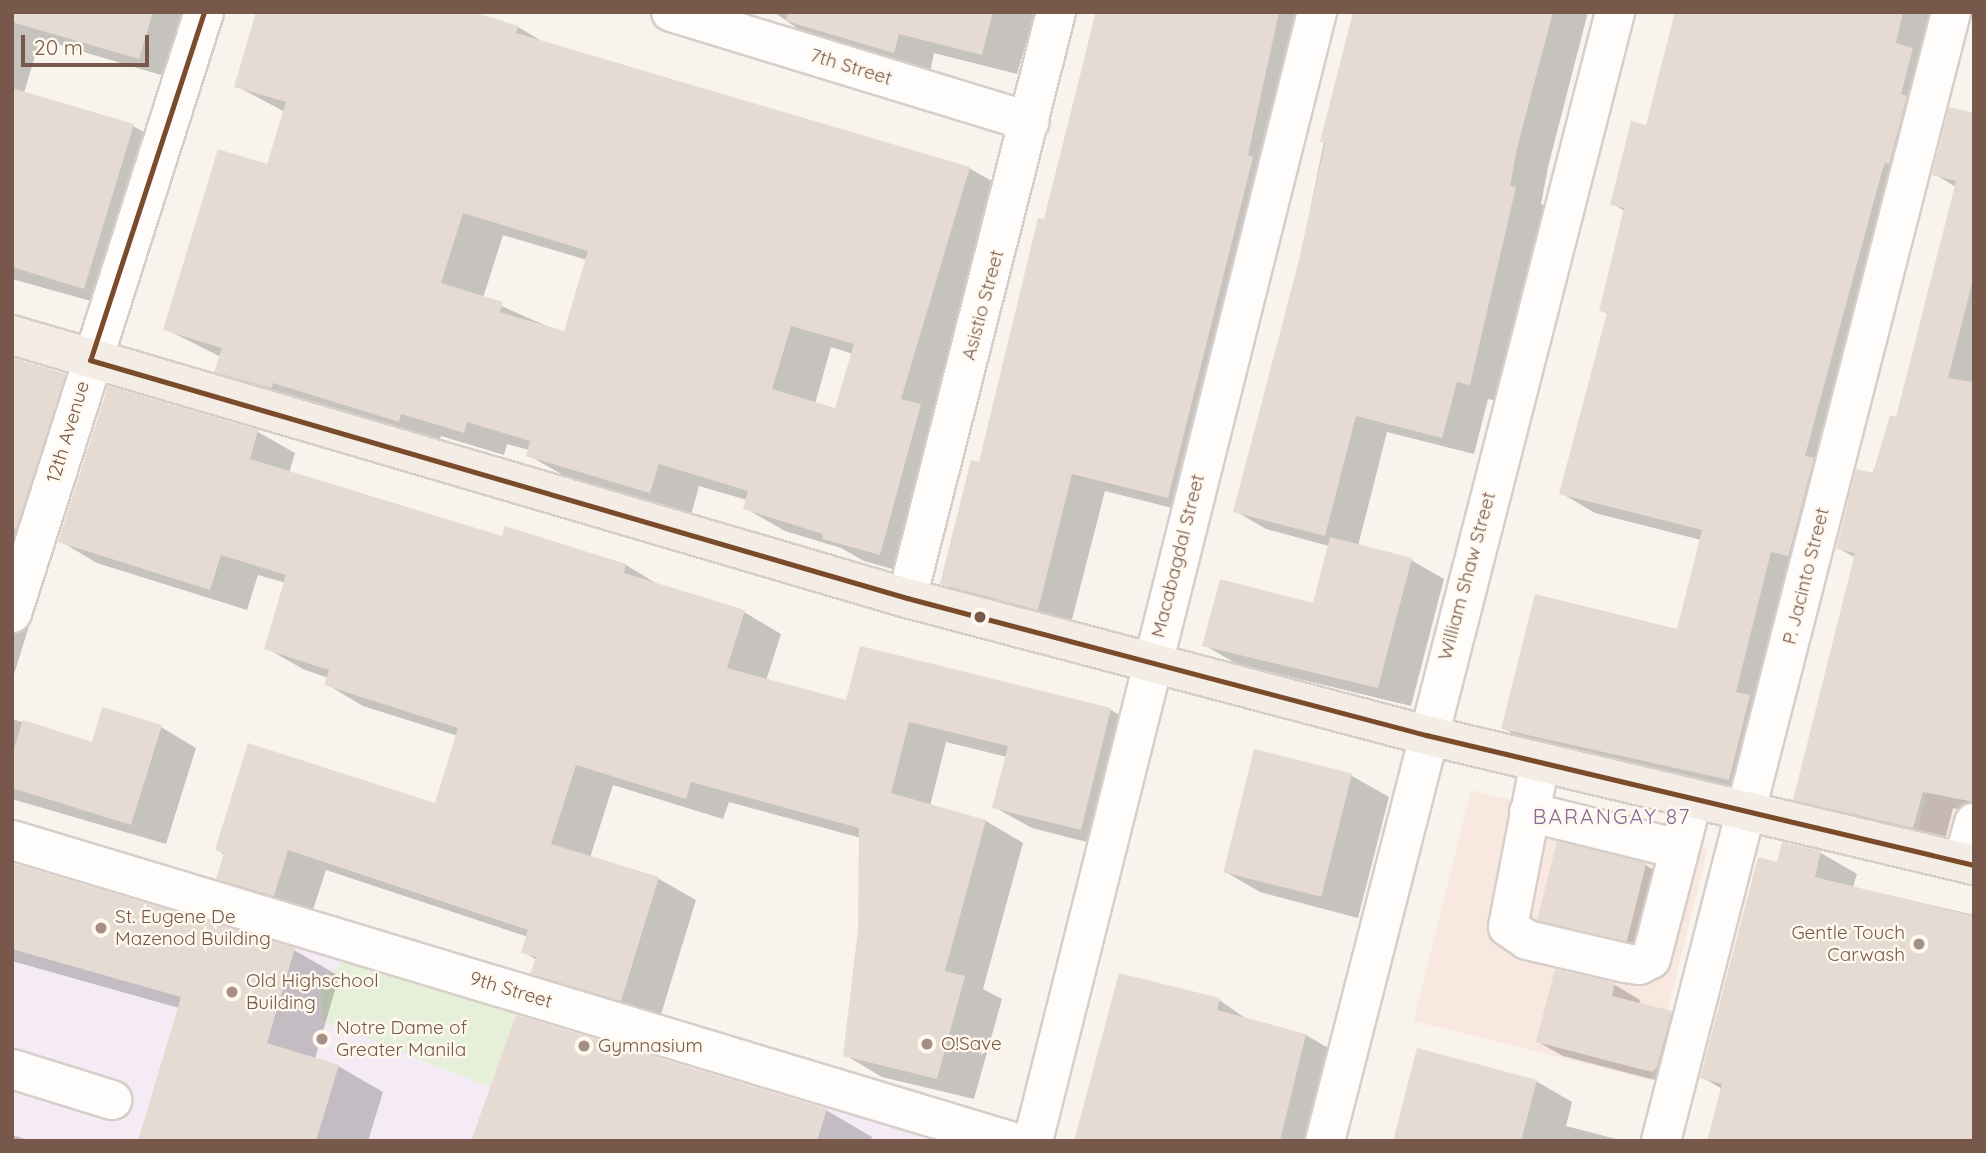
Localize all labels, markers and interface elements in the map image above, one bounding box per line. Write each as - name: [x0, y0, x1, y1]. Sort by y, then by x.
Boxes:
- scale bar: [24, 21, 152, 65]
- text: 20 m: [34, 34, 83, 60]
- street label: 7th Street: [807, 44, 895, 90]
- street label: Asistio Street: [957, 247, 1009, 363]
- street label: 12th Avenue: [42, 378, 94, 486]
- street label: Macabagdal Street: [1147, 472, 1209, 640]
- street label: William Shaw Street: [1434, 489, 1500, 663]
- street label: P. Jacinto Street: [1778, 505, 1834, 647]
- unlabelled marker: [973, 610, 987, 624]
- district label: BARANGAY 87: [1534, 803, 1690, 829]
- place label: St. Eugene De Mazenod Building: [115, 906, 271, 950]
- marker: St. Eugene De Mazenod Building: [93, 920, 109, 936]
- place label: Gentle Touch Carwash: [1791, 922, 1905, 966]
- marker: Gentle Touch Carwash: [1911, 936, 1927, 952]
- street label: 9th Street: [467, 967, 555, 1013]
- place label: Old Highschool Building: [246, 970, 379, 1014]
- marker: Old Highschool Building: [224, 984, 240, 1000]
- place label: Notre Dame of Greater Manila: [336, 1017, 467, 1061]
- marker: Notre Dame of Greater Manila: [314, 1031, 330, 1047]
- place label: O!Save: [941, 1033, 1002, 1055]
- place label: Gymnasium: [598, 1035, 703, 1057]
- marker: O!Save: [919, 1036, 935, 1052]
- marker: Gymnasium: [576, 1038, 592, 1054]

